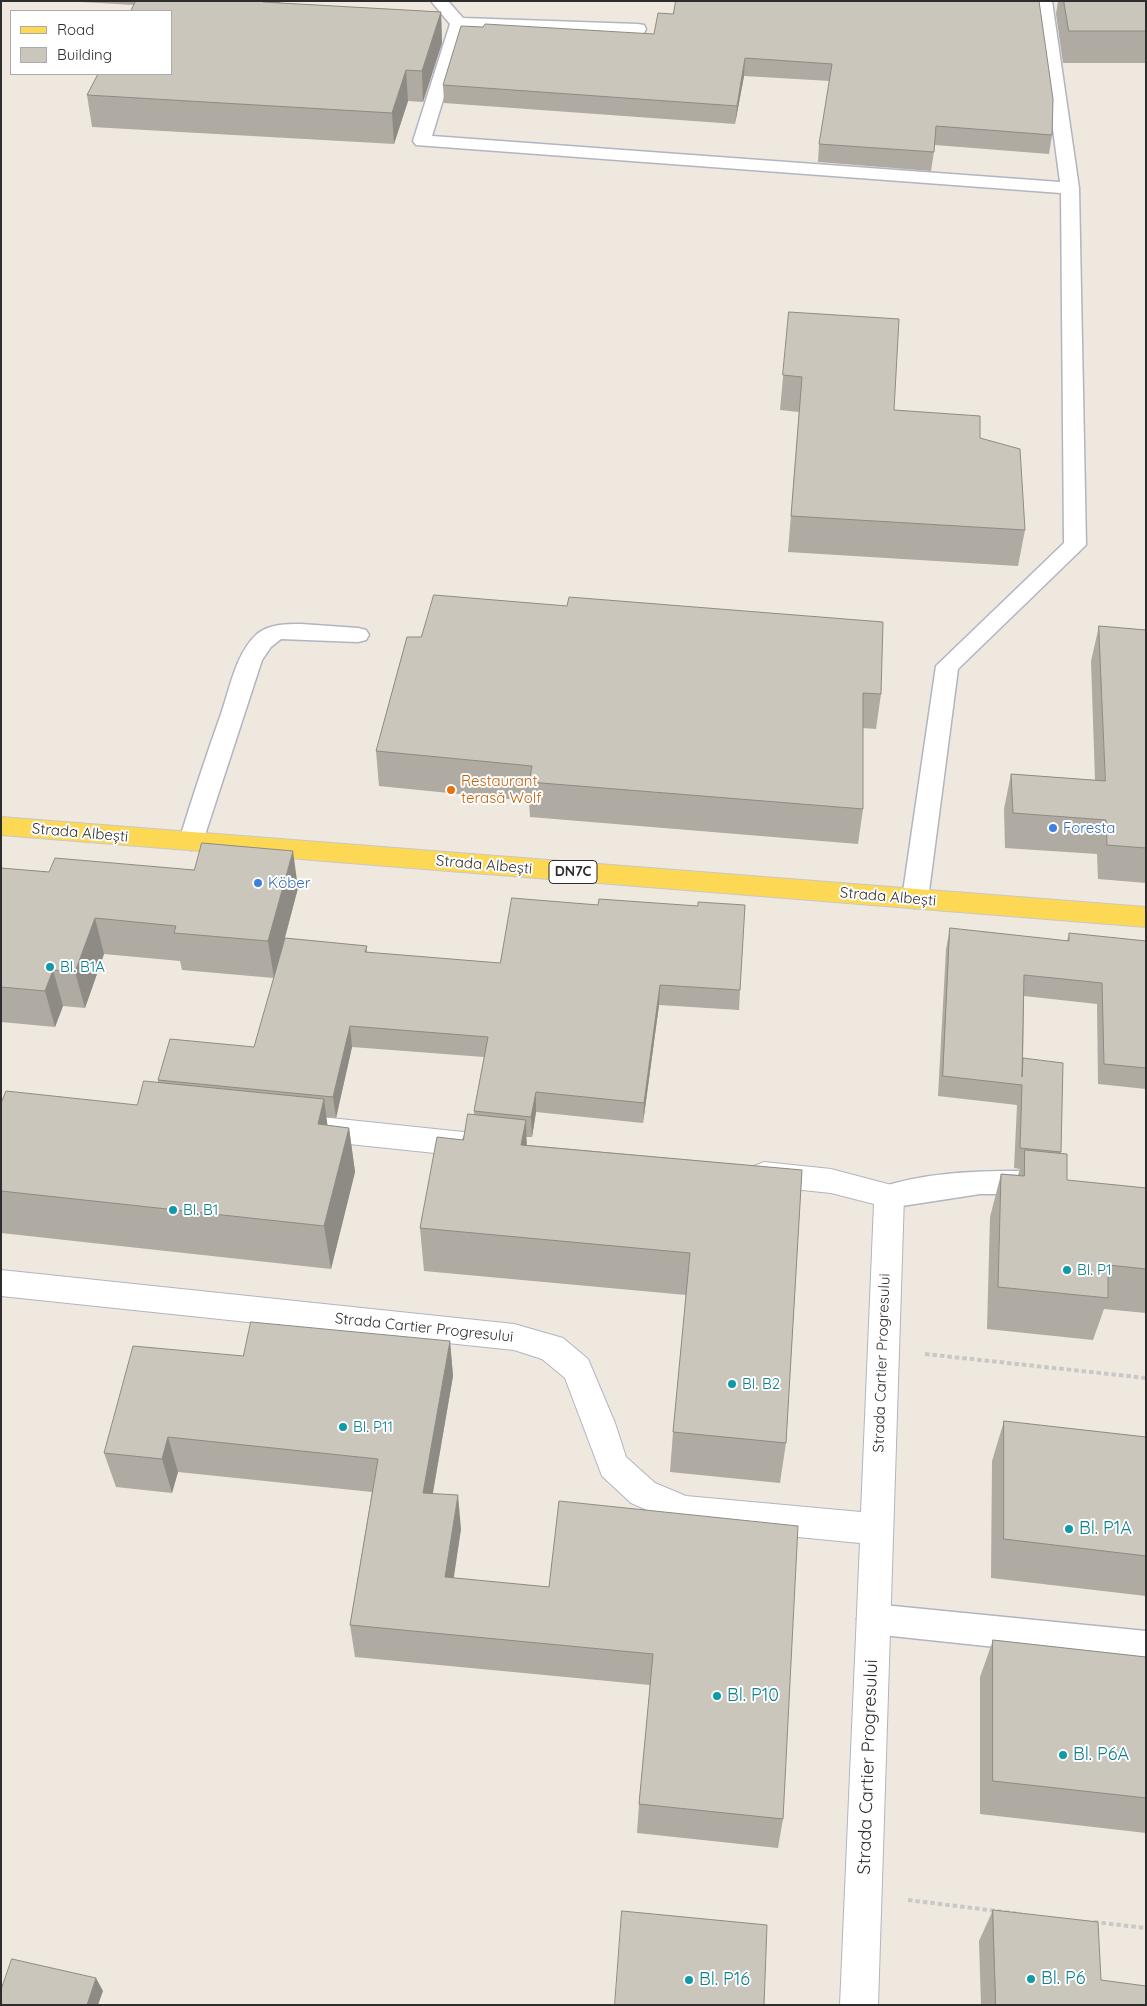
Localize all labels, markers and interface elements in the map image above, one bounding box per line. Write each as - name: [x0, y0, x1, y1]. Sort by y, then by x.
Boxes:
- legend: [10, 10, 172, 75]
- text: Road: [57, 20, 94, 39]
- text: Building: [57, 45, 112, 64]
- place label: Restaurant terasă Wolf: [461, 772, 542, 807]
- marker: Restaurant terasă Wolf: [445, 784, 457, 796]
- place label: Foresta: [1063, 819, 1115, 837]
- street label: Strada Albești: [31, 820, 129, 846]
- marker: Foresta: [1047, 822, 1059, 834]
- street label: Strada Albești: [435, 852, 533, 878]
- road number: DN7C: [549, 860, 597, 884]
- place label: Köber: [268, 874, 311, 892]
- marker: Köber: [252, 877, 264, 889]
- street label: Strada Albești: [839, 884, 937, 910]
- place label: Bl. B1A: [60, 958, 105, 976]
- marker: Bl. B1A: [44, 961, 56, 973]
- place label: Bl. B1: [183, 1201, 218, 1219]
- marker: Bl. B1: [167, 1204, 179, 1216]
- place label: Bl. P1: [1077, 1261, 1111, 1279]
- marker: Bl. P1: [1061, 1264, 1073, 1276]
- street label: Strada Cartier Progresului: [870, 1273, 894, 1453]
- street label: Strada Cartier Progresului: [334, 1310, 514, 1346]
- place label: Bl. B2: [742, 1375, 780, 1393]
- marker: Bl. B2: [726, 1378, 738, 1390]
- place label: Bl. P11: [353, 1418, 393, 1436]
- marker: Bl. P11: [337, 1421, 349, 1433]
- place label: Bl. P1A: [1079, 1518, 1132, 1540]
- marker: Bl. P1A: [1063, 1523, 1075, 1535]
- street label: Strada Cartier Progresului: [853, 1659, 883, 1875]
- place label: Bl. P10: [727, 1685, 779, 1707]
- marker: Bl. P10: [711, 1690, 723, 1702]
- place label: Bl. P6A: [1073, 1744, 1129, 1766]
- marker: Bl. P6A: [1057, 1749, 1069, 1761]
- place label: Bl. P6: [1041, 1968, 1085, 1990]
- place label: Bl. P16: [699, 1969, 750, 1991]
- marker: Bl. P6: [1025, 1973, 1037, 1985]
- marker: Bl. P16: [683, 1974, 695, 1986]

